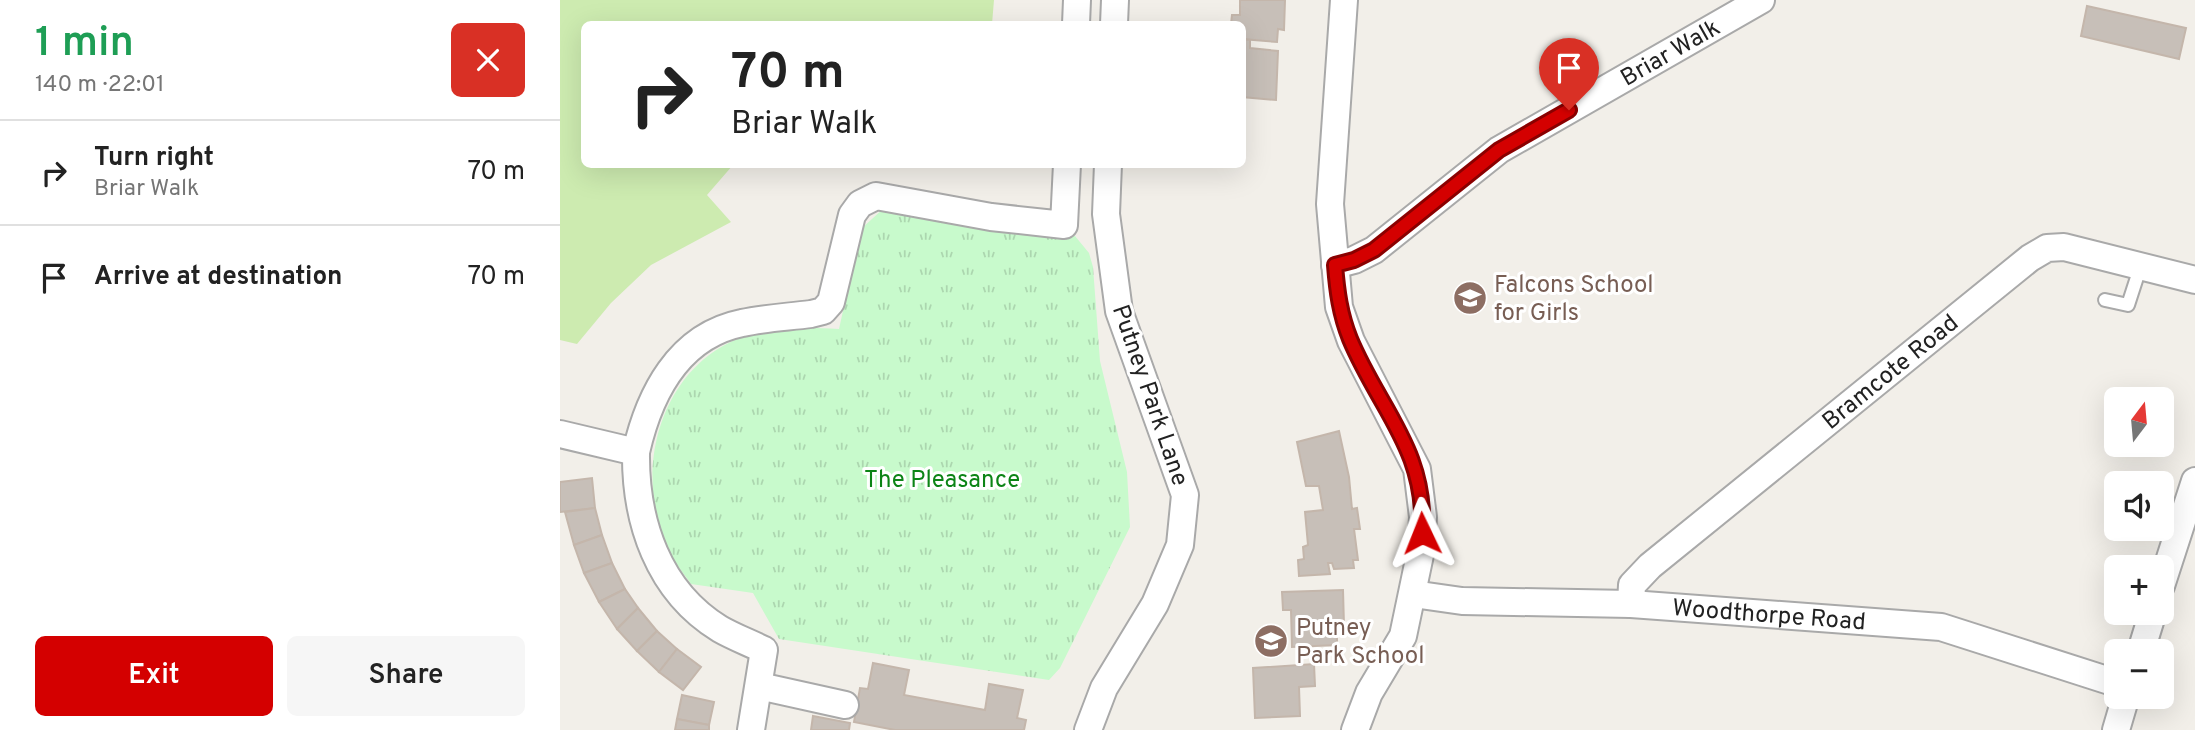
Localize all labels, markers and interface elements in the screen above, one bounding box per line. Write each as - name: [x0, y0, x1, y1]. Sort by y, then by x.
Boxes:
- street label: Briar Walk: [1616, 14, 1726, 94]
- text: 1 min: [35, 18, 134, 71]
- button: close: [451, 23, 525, 97]
- pin: [1539, 38, 1599, 110]
- text: 70 m: [731, 44, 845, 106]
- icon: right: [616, 49, 707, 140]
- icon: arrive: [1550, 49, 1588, 87]
- text: 140 m · 22:01: [35, 71, 165, 100]
- text: Briar Walk: [731, 105, 877, 145]
- text: Turn right: [94, 142, 214, 175]
- icon: right: [35, 154, 73, 192]
- text: 70 m: [467, 156, 525, 189]
- text: Briar Walk: [94, 175, 199, 204]
- icon: arrive: [35, 259, 73, 297]
- text: Arrive at destination: [94, 261, 342, 294]
- text: 70 m: [467, 261, 525, 294]
- place label: Falcons School for Girls: [1494, 271, 1654, 329]
- school or university icon: Falcons School for Girls: [1451, 279, 1489, 317]
- street label: Putney Park Lane: [1104, 301, 1194, 490]
- street label: Bramcote Road: [1817, 309, 1965, 437]
- north arrow: [2104, 387, 2174, 457]
- map controls: [2104, 387, 2174, 709]
- park label: The Pleasance: [864, 466, 1020, 496]
- button: sound: [2104, 471, 2174, 541]
- position arrow: [1385, 496, 1459, 570]
- button: +: [2104, 555, 2174, 625]
- street label: Woodthorpe Road: [1671, 594, 1867, 638]
- place label: Putney Park School: [1296, 614, 1424, 672]
- school or university icon: Putney Park School: [1252, 622, 1290, 660]
- button: Exit: [35, 636, 273, 716]
- button: Share: [287, 636, 525, 716]
- button: −: [2104, 639, 2174, 709]

